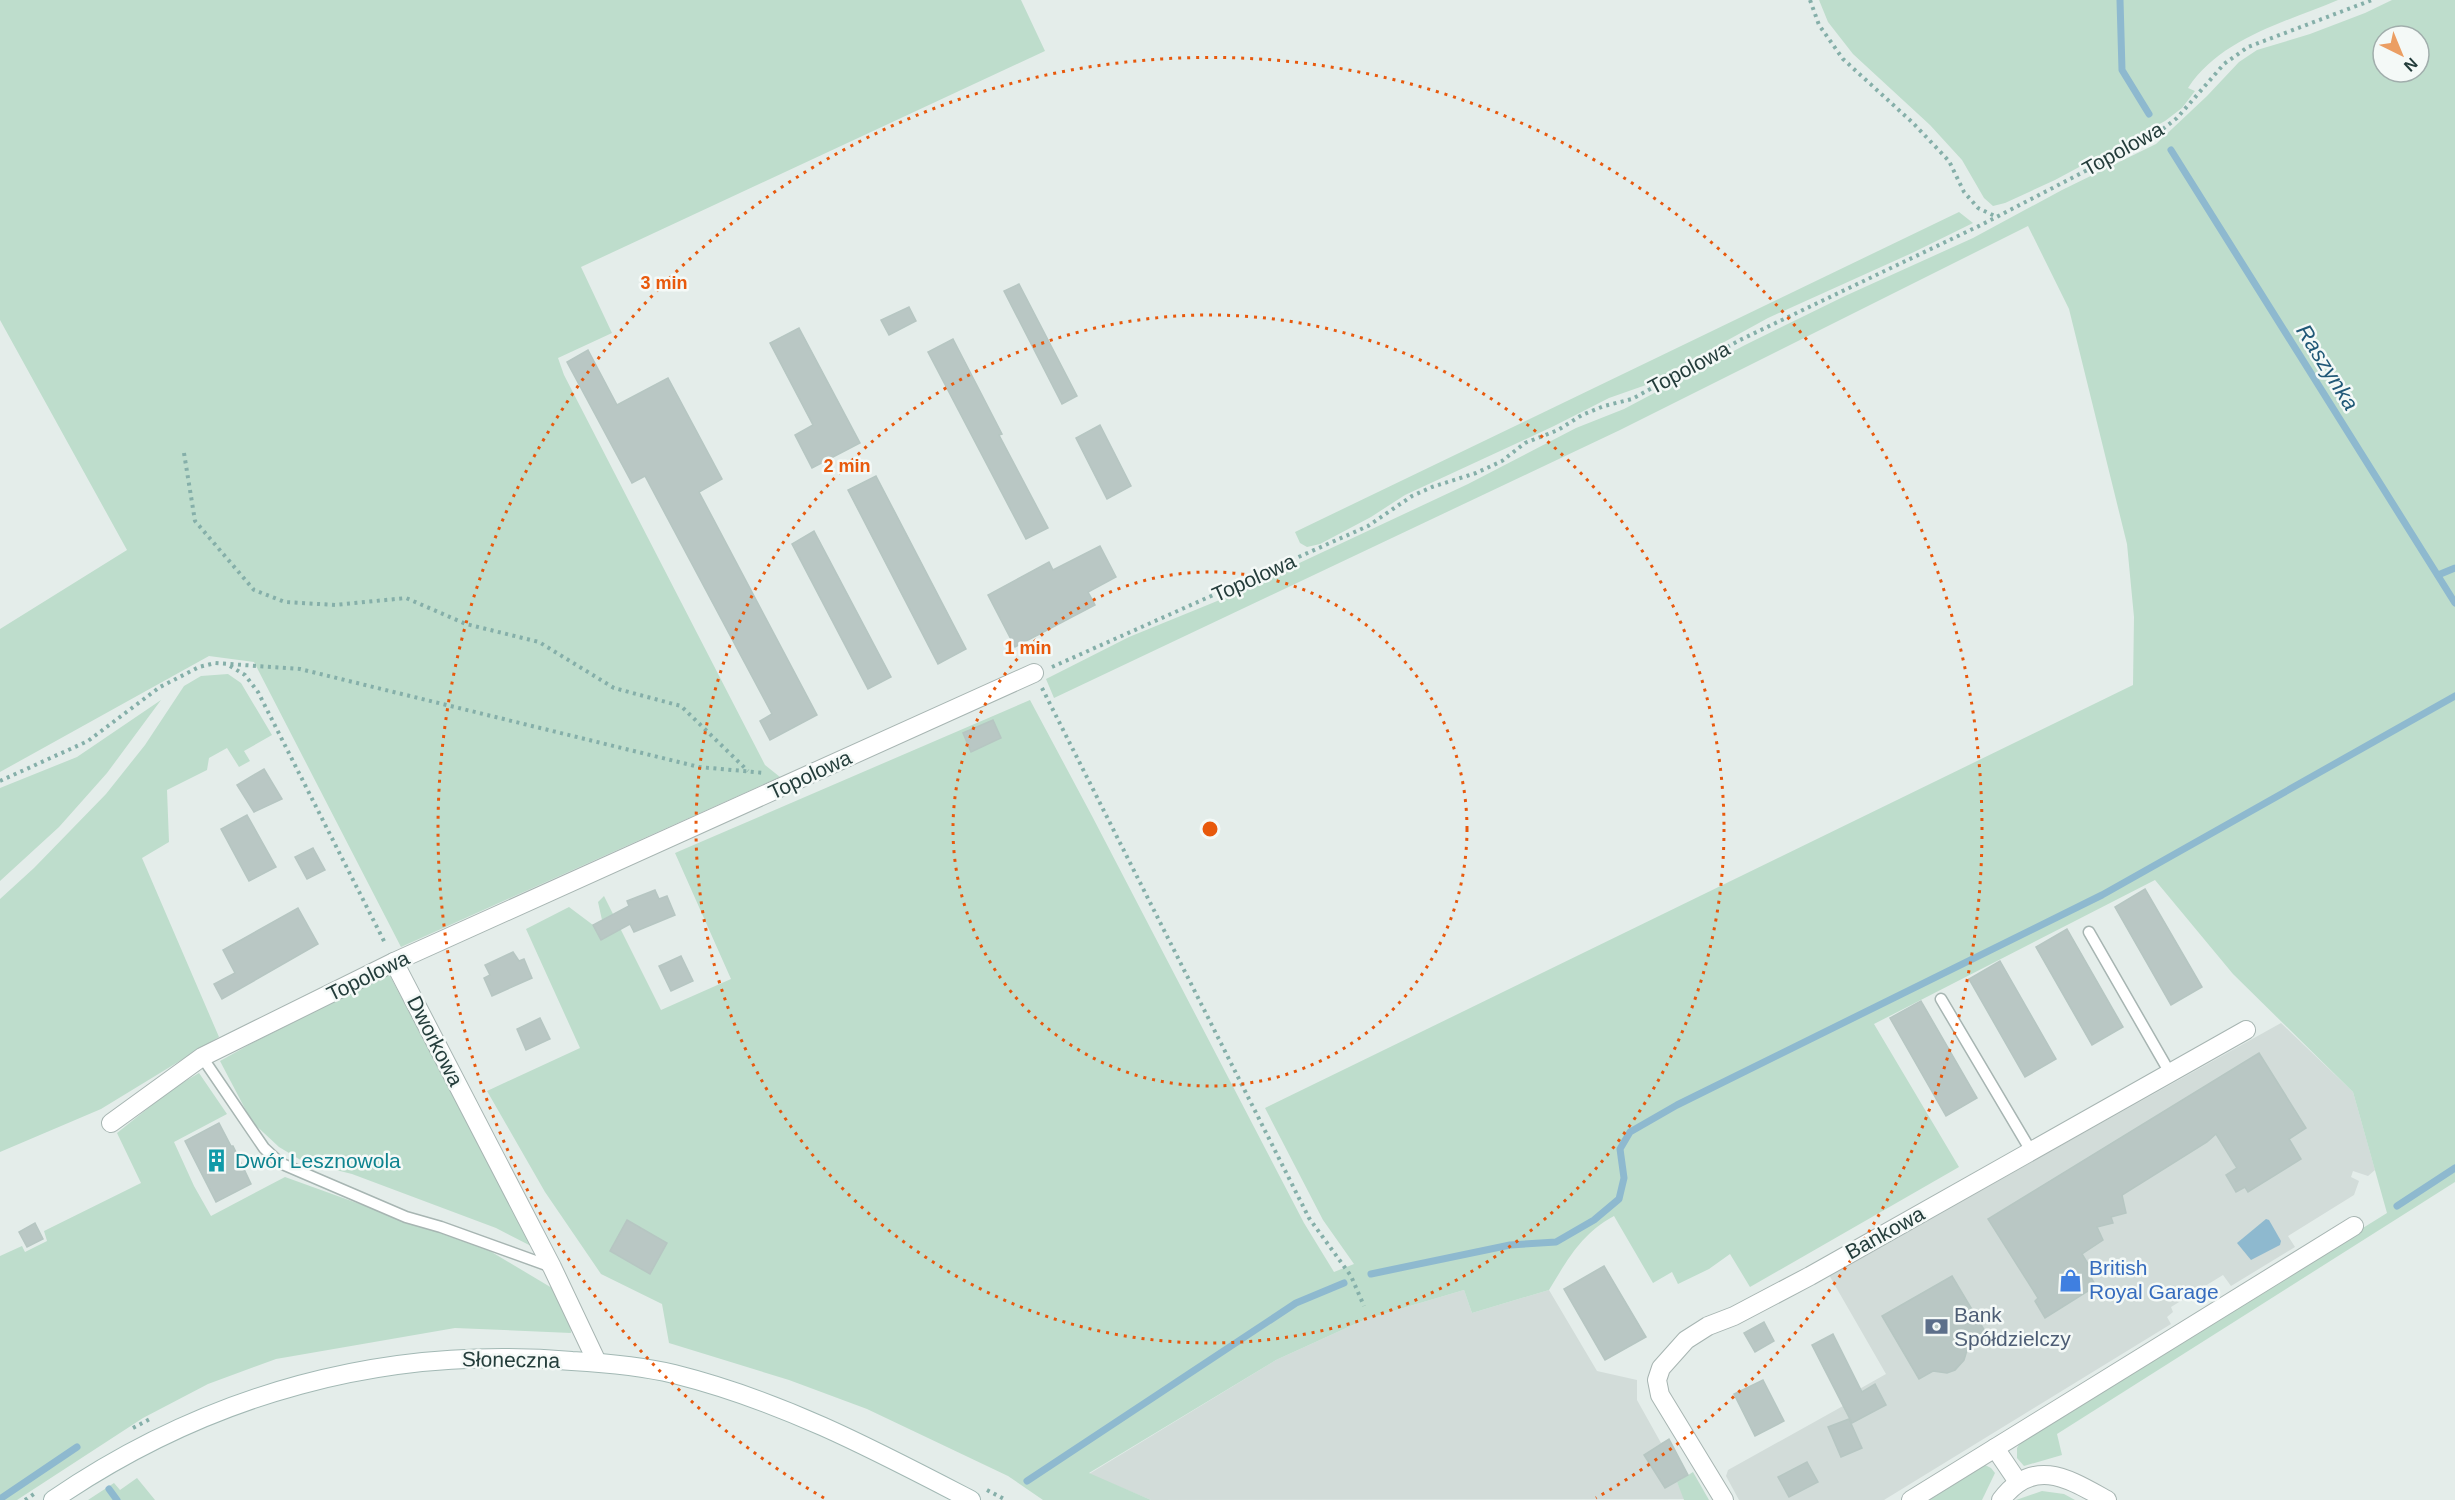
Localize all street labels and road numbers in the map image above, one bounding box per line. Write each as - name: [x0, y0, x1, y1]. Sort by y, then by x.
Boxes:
- street label: Topolowa: [2078, 117, 2167, 180]
- street label: Topolowa: [1644, 336, 1734, 399]
- street label: Topolowa: [1209, 549, 1299, 606]
- street label: Topolowa: [765, 745, 855, 804]
- street label: Topolowa: [323, 946, 413, 1005]
- street label: Dworkowa: [403, 992, 468, 1090]
- street label: Bankowa: [1841, 1201, 1928, 1264]
- street label: Słoneczna: [462, 1347, 561, 1372]

